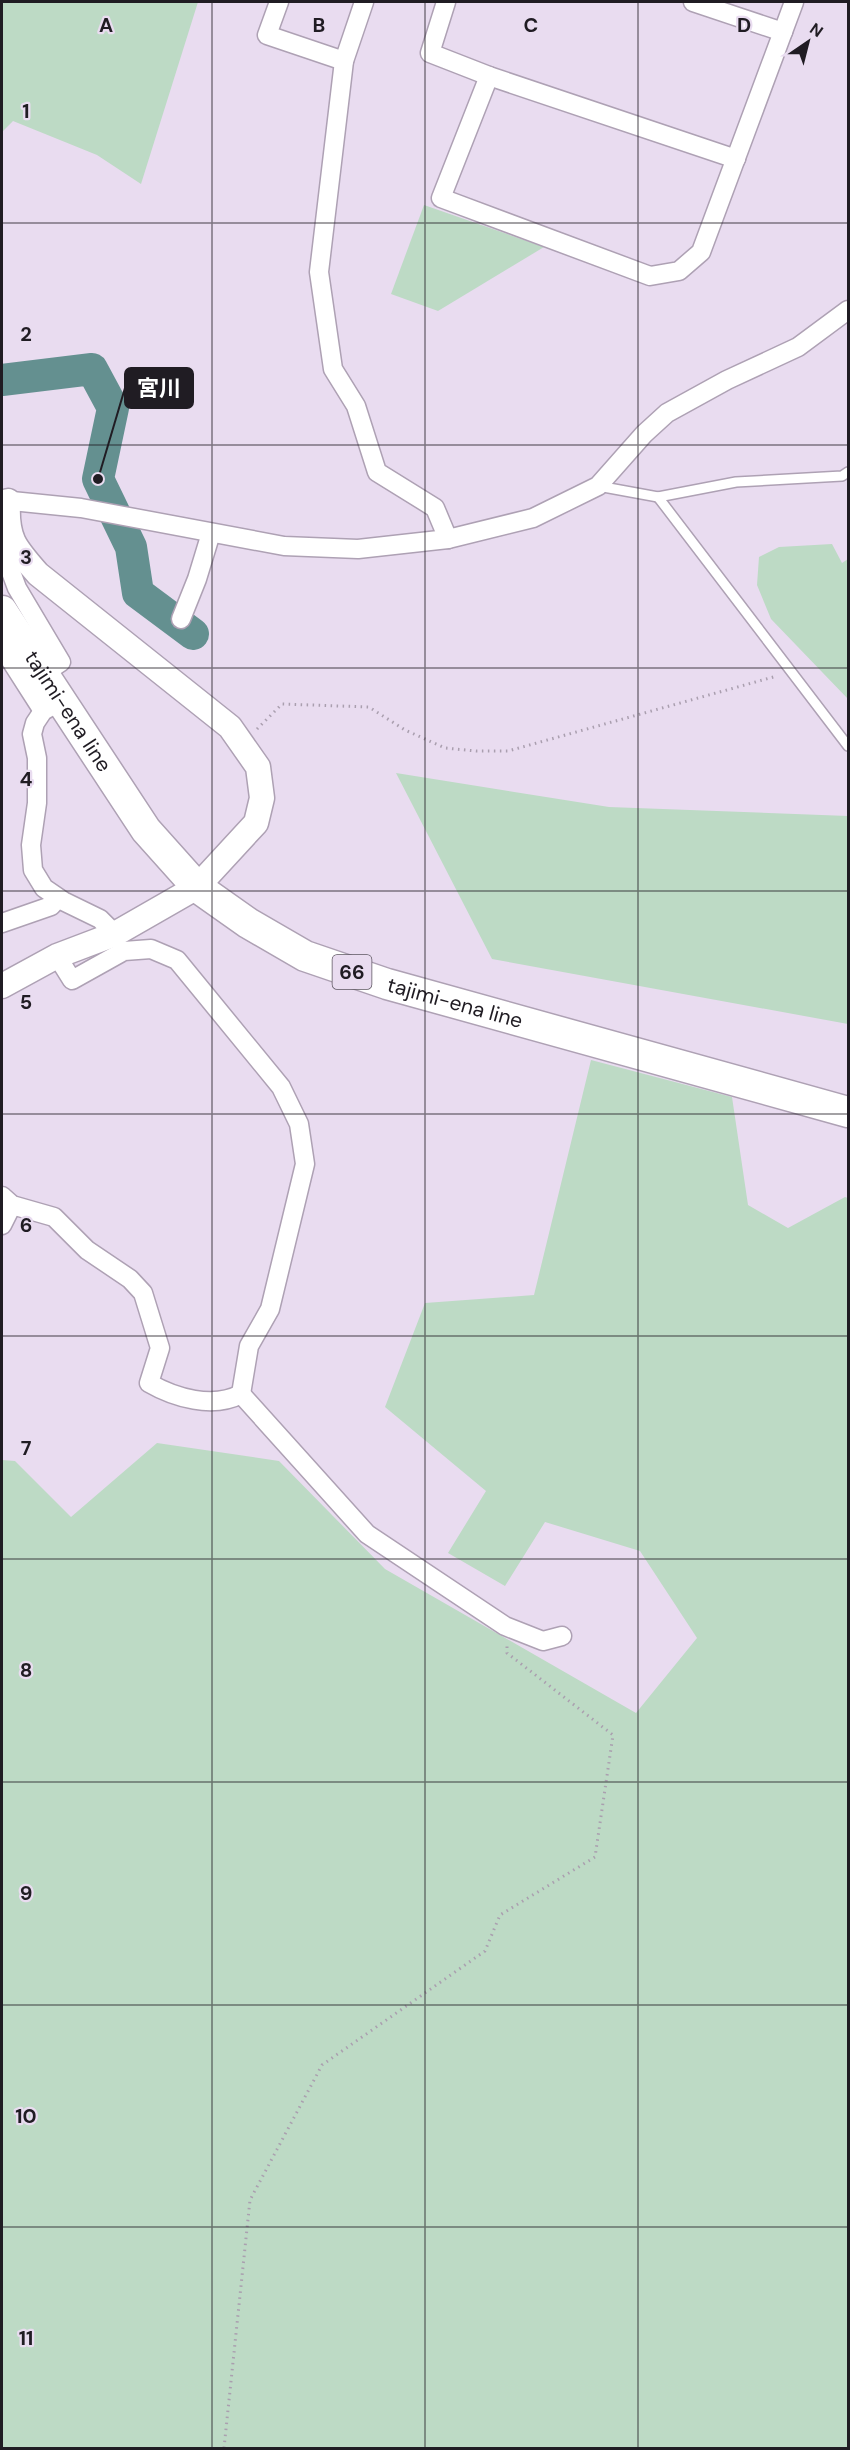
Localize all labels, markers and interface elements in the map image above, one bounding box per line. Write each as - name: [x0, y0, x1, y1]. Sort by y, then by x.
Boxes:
- text: A: [99, 12, 113, 38]
- text: B: [313, 12, 325, 38]
- text: C: [524, 12, 538, 38]
- text: D: [737, 12, 751, 38]
- north arrow: [778, 12, 838, 72]
- text: N: [806, 18, 827, 42]
- text: 1: [22, 98, 30, 124]
- text: 2: [20, 321, 32, 347]
- callout: 宮川: [125, 368, 193, 408]
- text: 宮川: [137, 374, 181, 403]
- text: 3: [20, 544, 32, 570]
- street label: tajimi-ena line: [18, 645, 118, 777]
- text: 4: [20, 766, 33, 792]
- road number: 66: [332, 955, 372, 989]
- street label: tajimi-ena line: [384, 971, 526, 1035]
- text: 5: [20, 989, 32, 1015]
- text: 6: [20, 1212, 32, 1238]
- text: 7: [21, 1435, 32, 1461]
- text: 8: [20, 1657, 32, 1683]
- text: 9: [20, 1880, 32, 1906]
- text: 10: [15, 2103, 37, 2129]
- text: 11: [19, 2325, 33, 2351]

